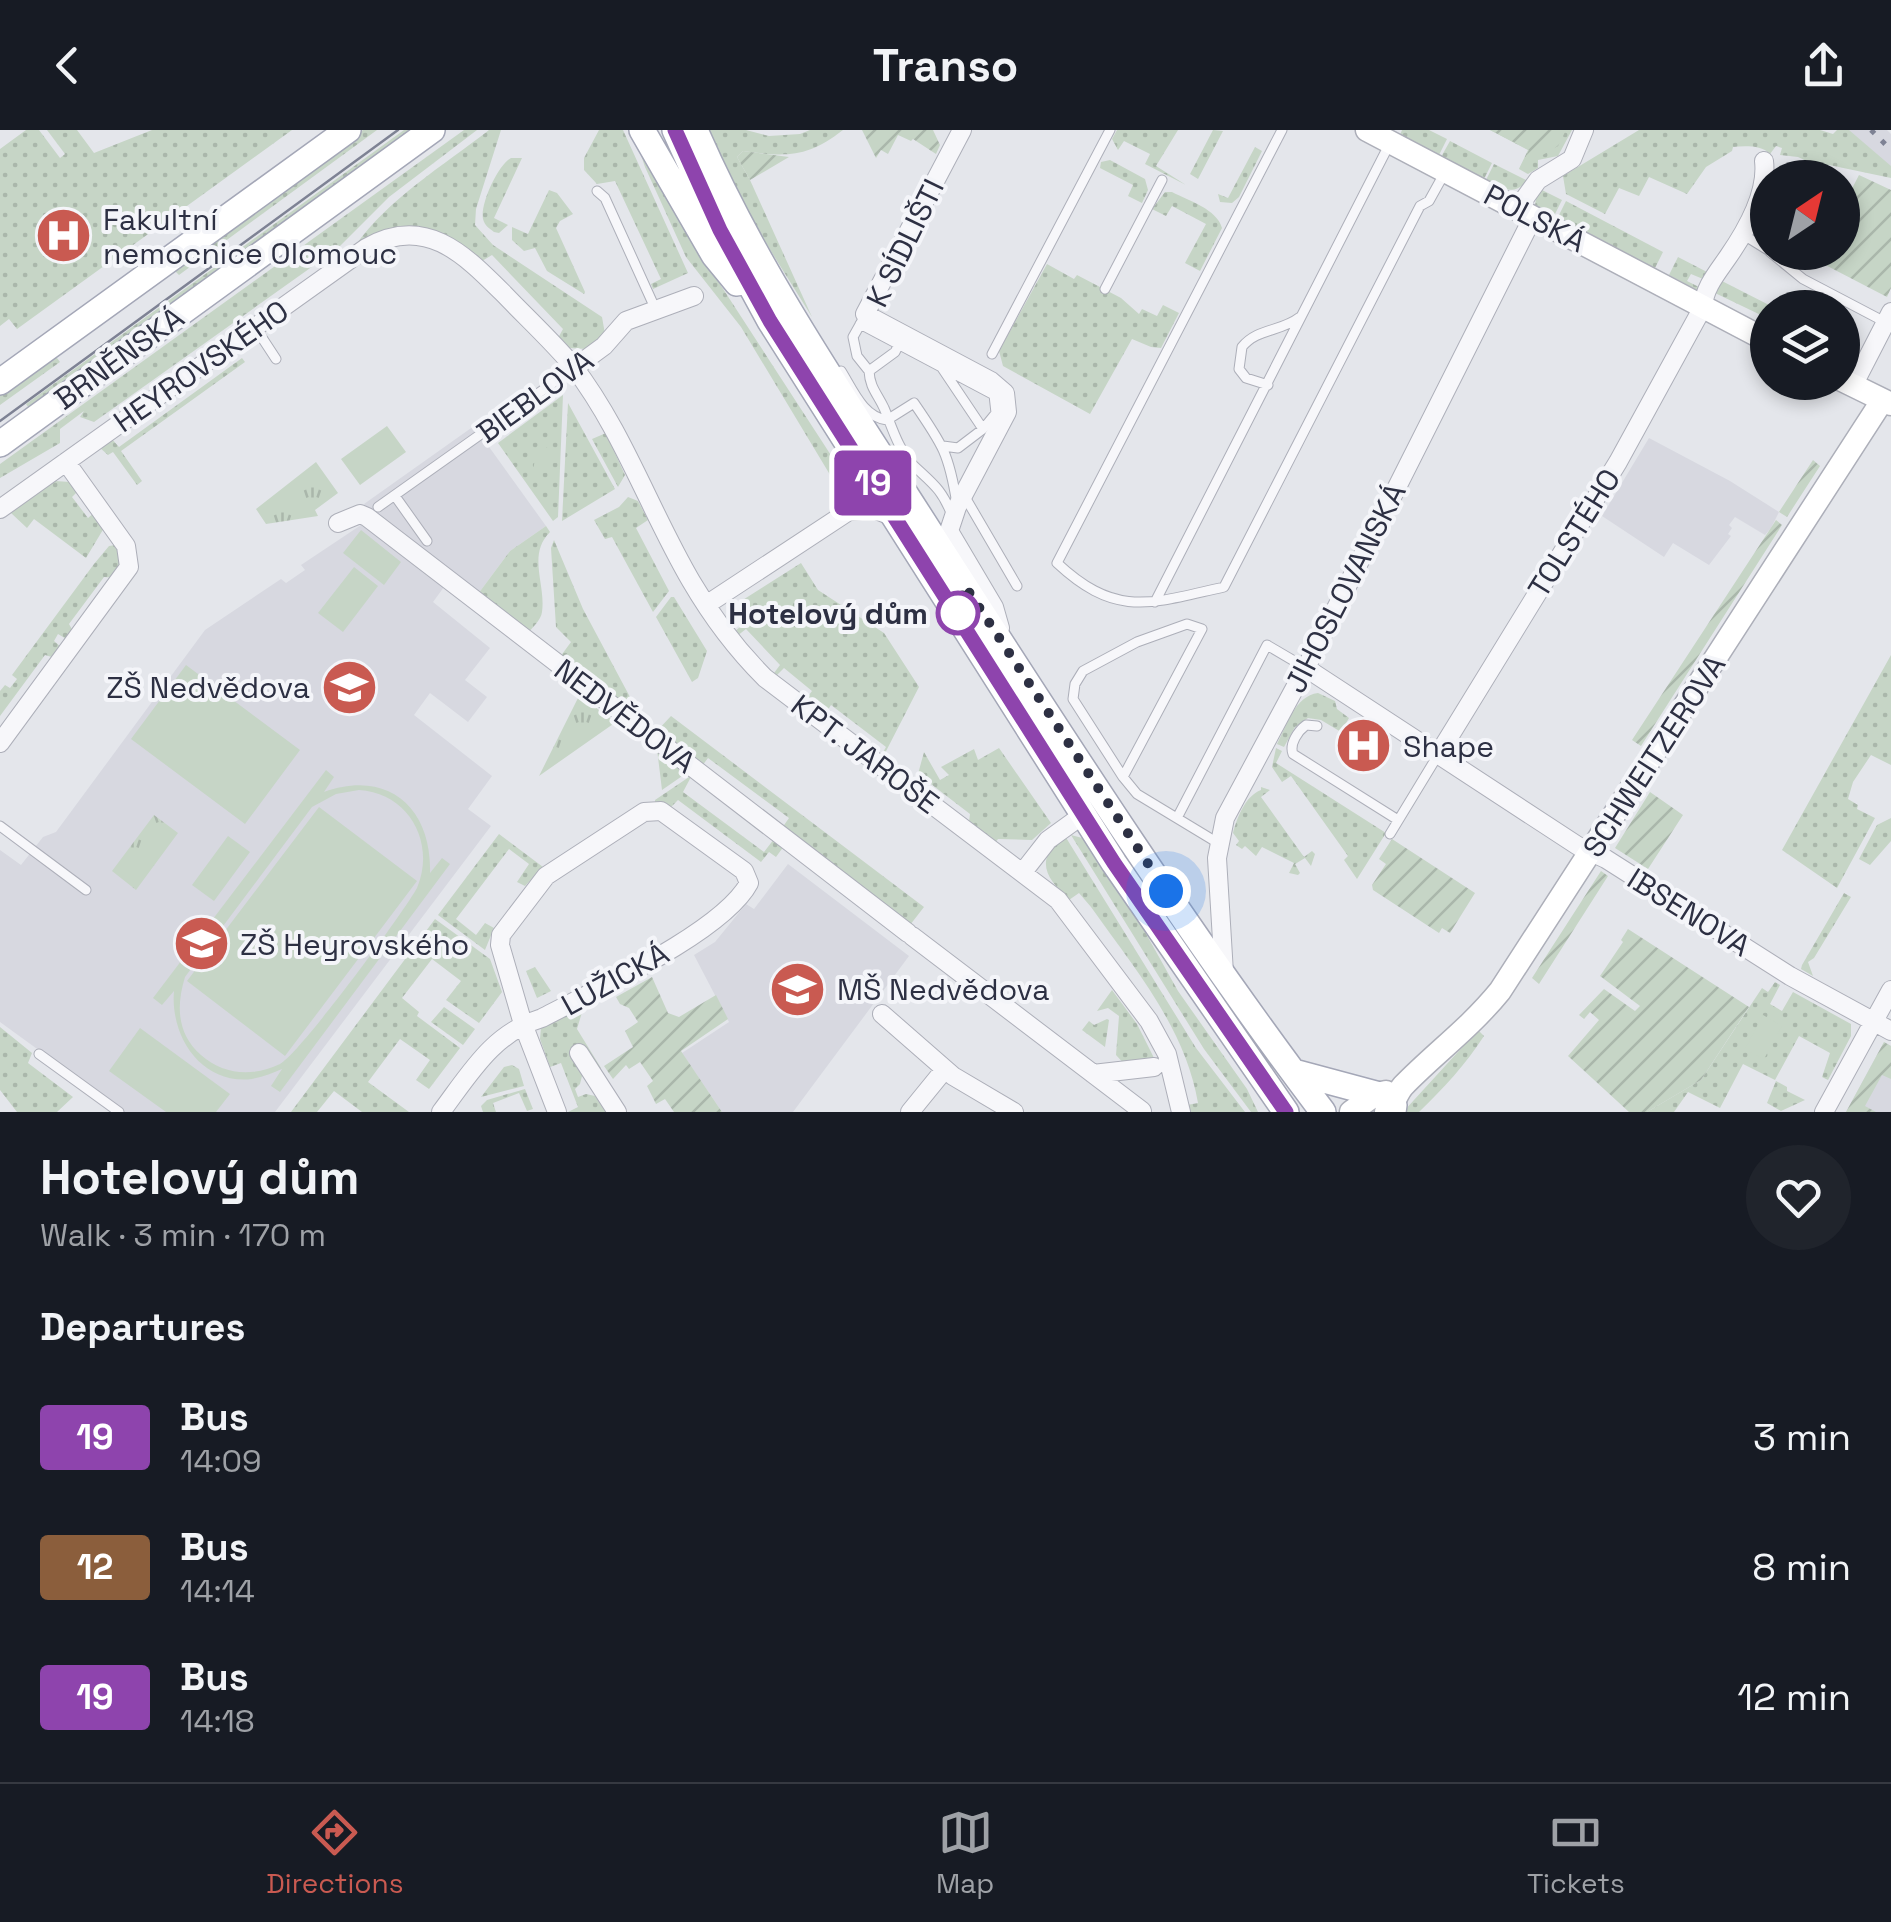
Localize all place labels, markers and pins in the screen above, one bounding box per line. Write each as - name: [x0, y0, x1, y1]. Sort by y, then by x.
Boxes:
- place label: Fakultní nemocnice Olomouc: [103, 200, 397, 273]
- hospital icon: Fakultní nemocnice Olomouc: [34, 206, 94, 266]
- marker: Hotelový dům: [937, 592, 979, 634]
- place label: Hotelový dům: [728, 594, 928, 633]
- school or university icon: ZŠ Nedvědova: [319, 657, 379, 717]
- place label: ZŠ Nedvědova: [106, 668, 310, 707]
- hospital icon: Shape: [1334, 716, 1394, 776]
- place label: Shape: [1403, 727, 1494, 766]
- school or university icon: ZŠ Heyrovského: [171, 914, 231, 974]
- place label: ZŠ Heyrovského: [240, 925, 469, 964]
- school or university icon: MŠ Nedvědova: [768, 959, 828, 1019]
- place label: MŠ Nedvědova: [837, 970, 1050, 1009]

